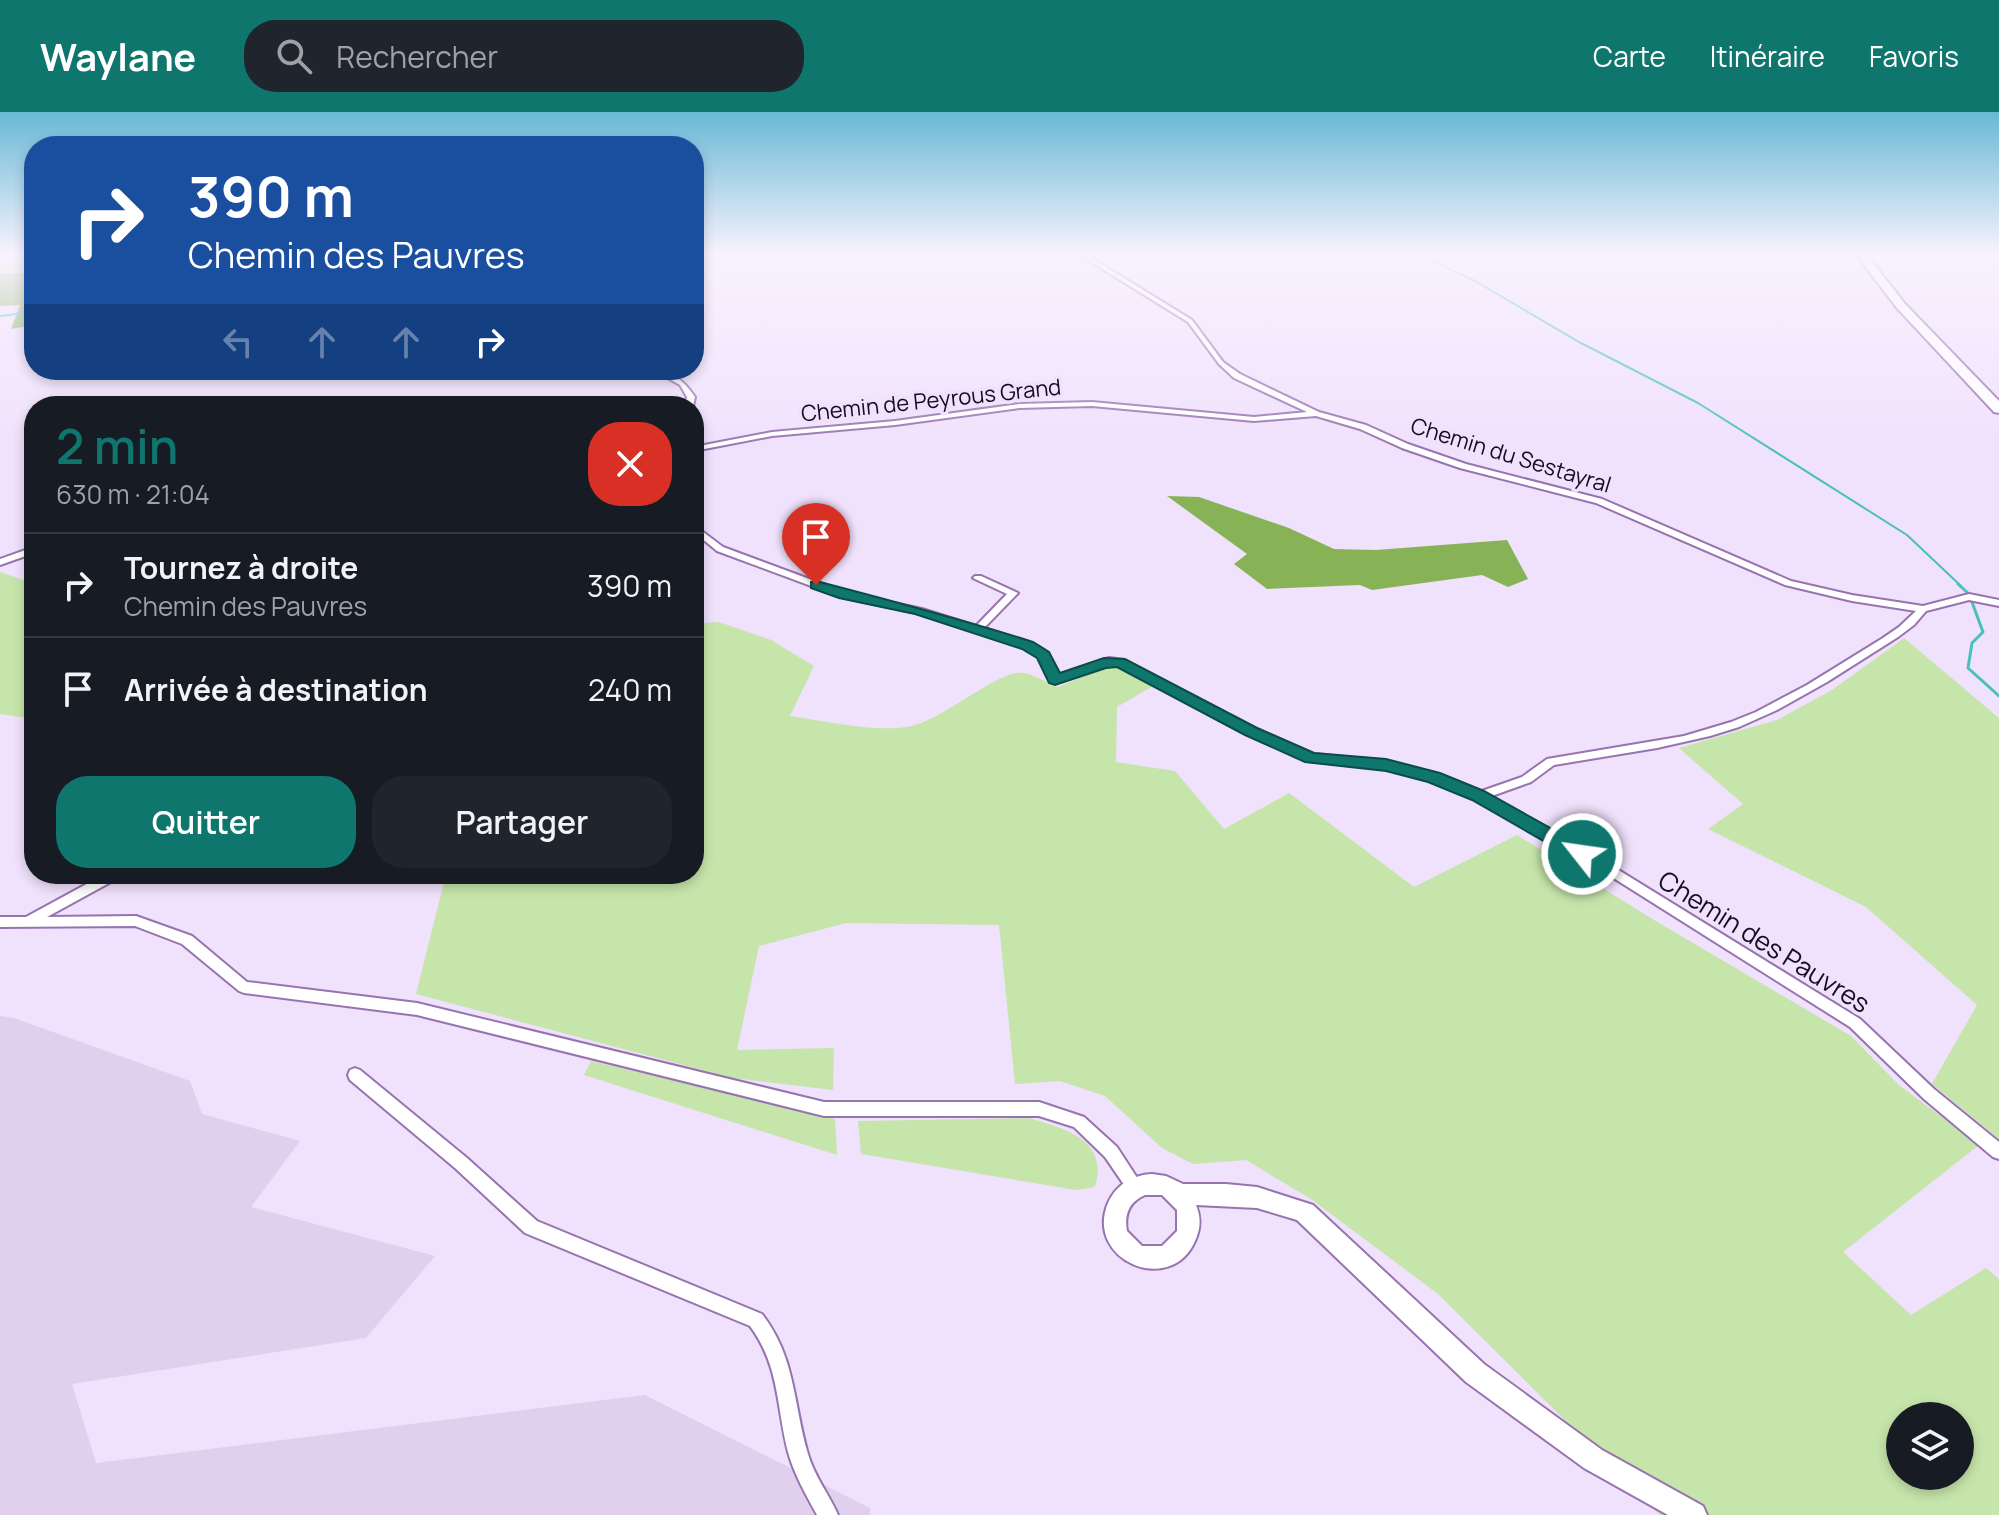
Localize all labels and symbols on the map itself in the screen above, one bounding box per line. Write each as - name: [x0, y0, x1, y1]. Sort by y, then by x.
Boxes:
- street label: Chemin de Peyrous Grand: [799, 371, 1063, 429]
- street label: Chemin du Sestayral: [1407, 410, 1615, 500]
- pin: [782, 503, 850, 585]
- position arrow: [1540, 812, 1624, 896]
- street label: Chemin des Pauvres: [1652, 861, 1877, 1021]

